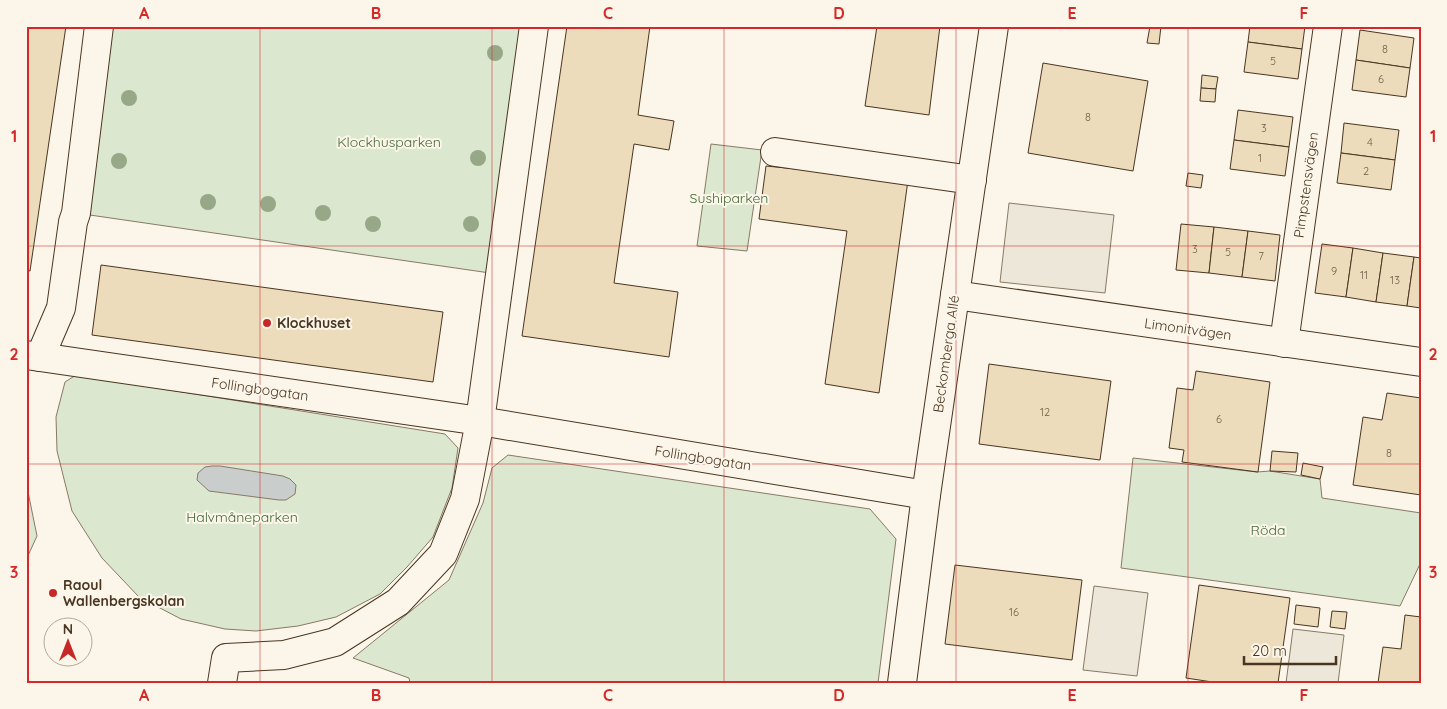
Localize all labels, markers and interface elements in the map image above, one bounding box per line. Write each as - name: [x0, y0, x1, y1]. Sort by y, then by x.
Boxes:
- text: A: [139, 3, 150, 23]
- text: B: [371, 3, 381, 23]
- text: C: [603, 3, 613, 23]
- text: D: [833, 3, 845, 23]
- text: E: [1067, 3, 1077, 23]
- text: F: [1300, 3, 1309, 23]
- house number: 8: [1382, 42, 1388, 56]
- house number: 5: [1270, 54, 1276, 68]
- house number: 6: [1378, 72, 1384, 86]
- house number: 8: [1085, 110, 1091, 124]
- house number: 3: [1261, 121, 1267, 135]
- text: 1: [11, 126, 17, 146]
- text: 1: [1430, 126, 1436, 146]
- street label: Pimpstensvägen: [1290, 131, 1322, 239]
- park label: Klockhusparken: [337, 133, 441, 151]
- house number: 4: [1367, 135, 1373, 149]
- house number: 1: [1258, 151, 1262, 165]
- house number: 2: [1363, 164, 1369, 178]
- park label: Sushiparken: [690, 189, 768, 207]
- house number: 3: [1192, 242, 1198, 256]
- house number: 5: [1225, 245, 1231, 259]
- house number: 7: [1258, 249, 1264, 263]
- house number: 9: [1331, 264, 1337, 278]
- house number: 11: [1360, 268, 1368, 282]
- house number: 13: [1390, 273, 1400, 287]
- street label: Beckomberga Allé: [929, 294, 963, 414]
- place label: Klockhuset: [277, 314, 351, 332]
- street label: Limonitvägen: [1143, 314, 1233, 344]
- marker: Klockhuset: [261, 317, 273, 329]
- text: 2: [9, 344, 19, 364]
- text: 2: [1428, 344, 1438, 364]
- street label: Follingbogatan: [210, 373, 310, 405]
- house number: 12: [1040, 405, 1050, 419]
- house number: 6: [1216, 412, 1222, 426]
- street label: Follingbogatan: [653, 441, 753, 475]
- house number: 8: [1386, 446, 1392, 460]
- park label: Halvmåneparken: [186, 508, 298, 526]
- park label: Röda: [1251, 521, 1285, 539]
- text: 3: [10, 562, 18, 582]
- text: 3: [1429, 562, 1437, 582]
- place label: Raoul Wallenbergskolan: [63, 576, 185, 610]
- marker: Raoul Wallenbergskolan: [47, 587, 59, 599]
- house number: 16: [1009, 605, 1019, 619]
- north arrow: [42, 616, 92, 666]
- text: N: [63, 620, 73, 638]
- scale bar: [1244, 634, 1337, 666]
- text: 20 m: [1252, 641, 1287, 660]
- text: A: [139, 685, 150, 705]
- text: B: [371, 685, 381, 705]
- text: C: [603, 685, 613, 705]
- text: D: [833, 685, 845, 705]
- text: E: [1067, 685, 1077, 705]
- text: F: [1300, 685, 1309, 705]

